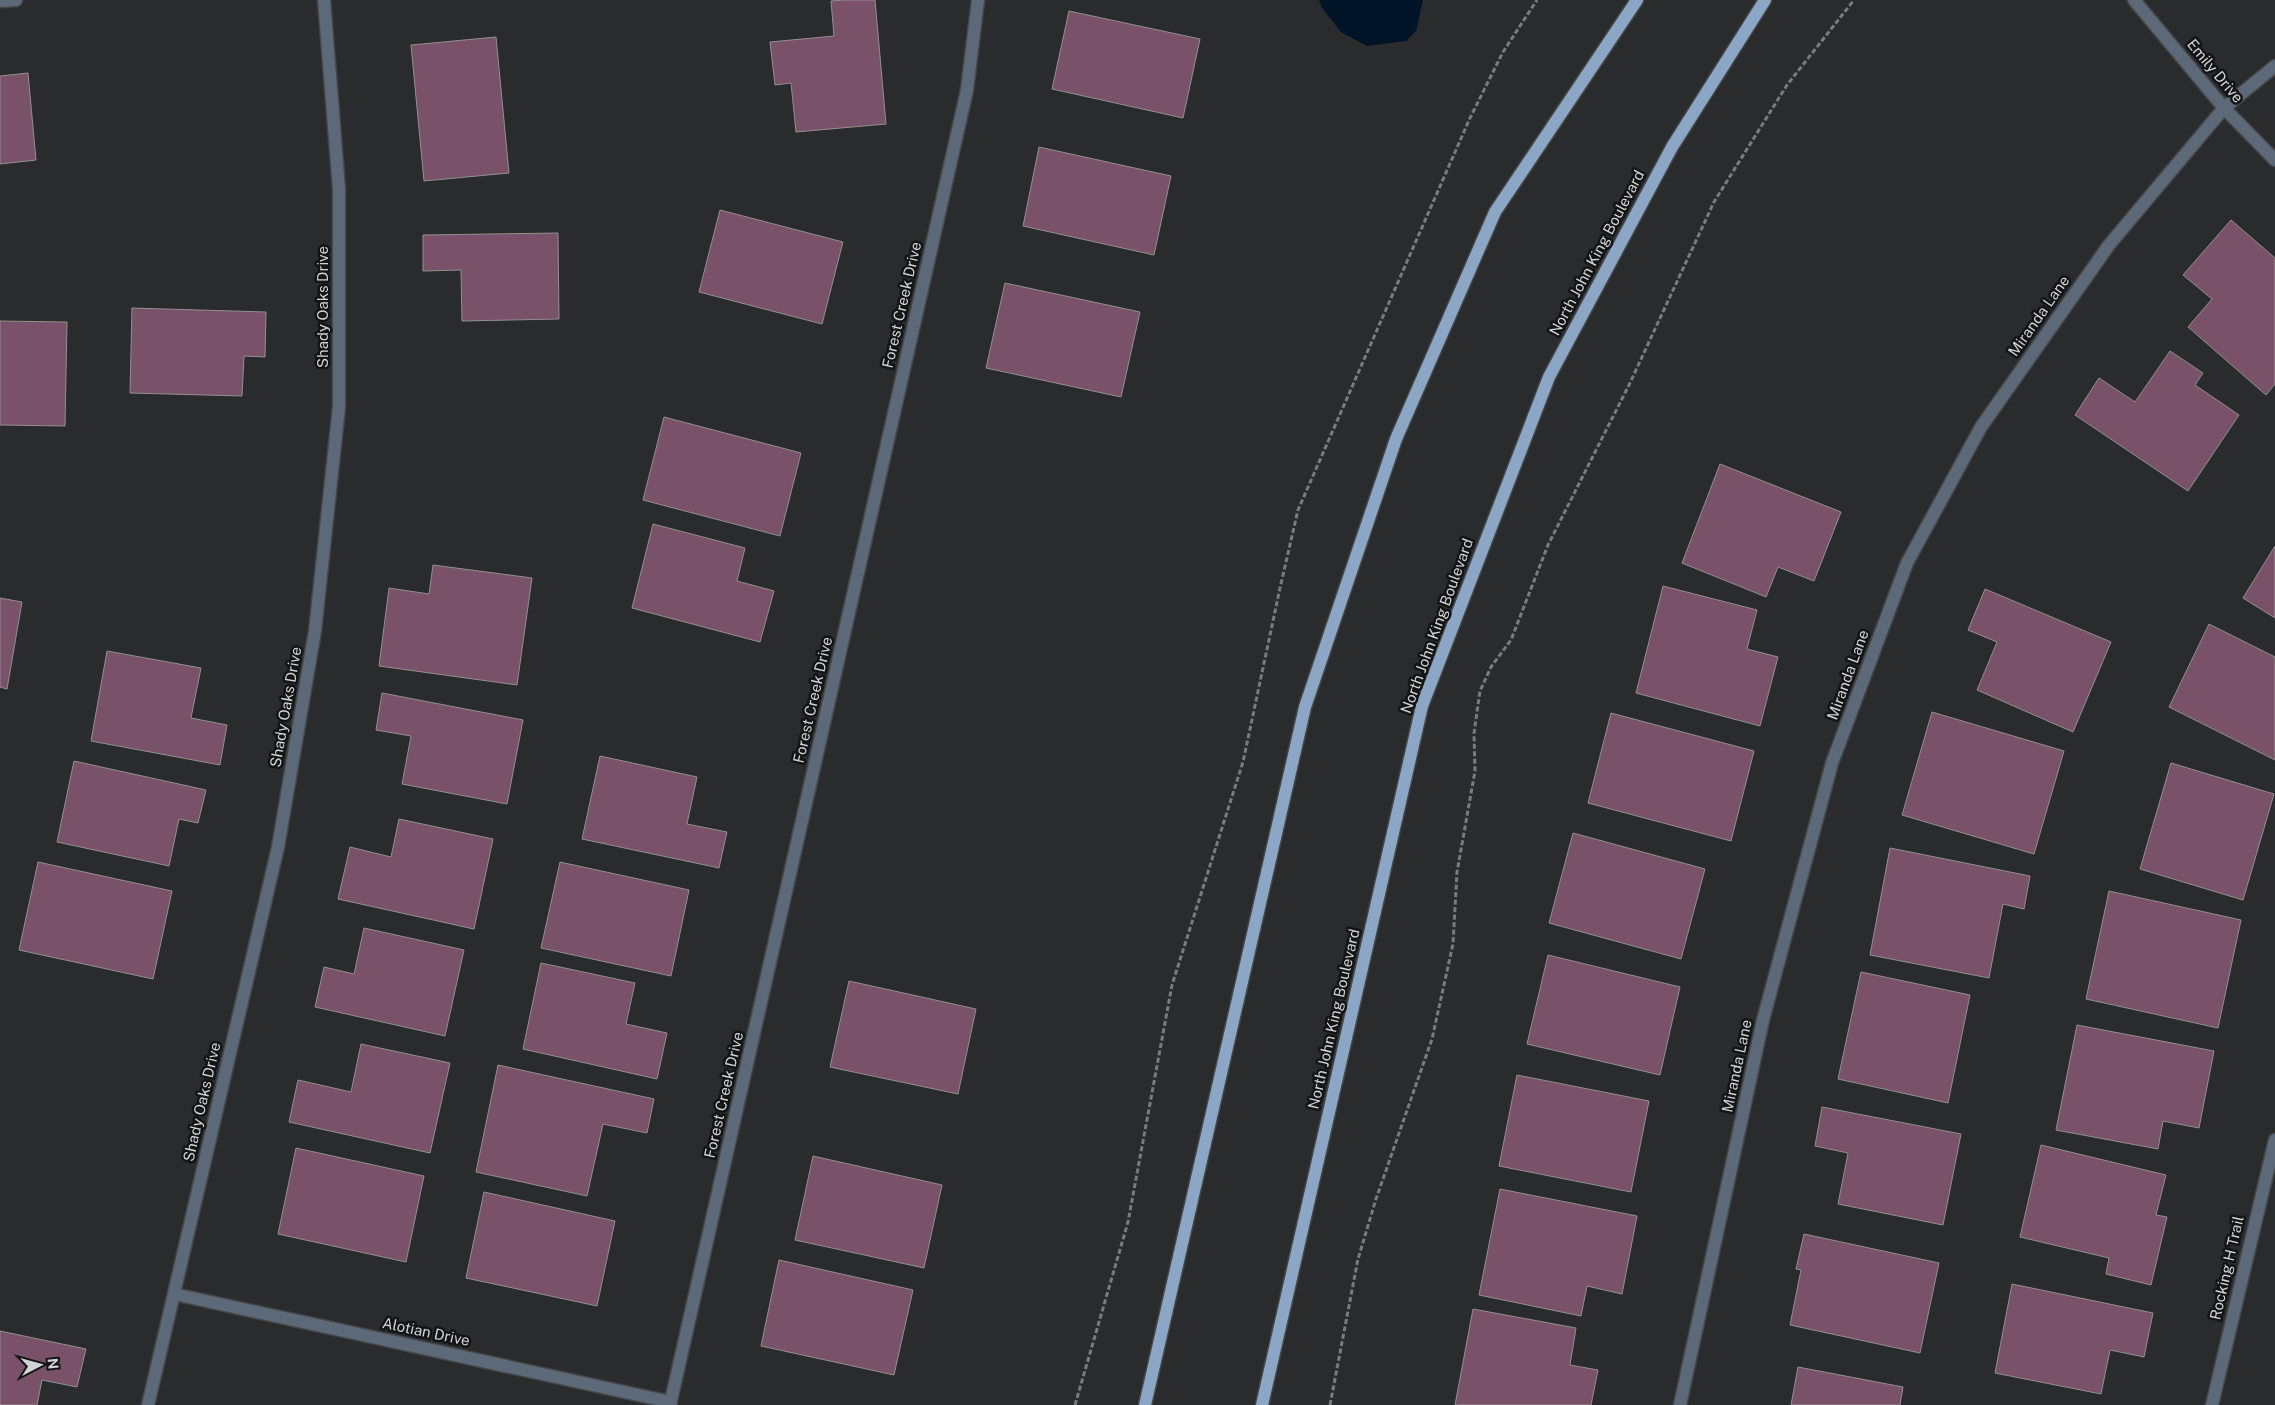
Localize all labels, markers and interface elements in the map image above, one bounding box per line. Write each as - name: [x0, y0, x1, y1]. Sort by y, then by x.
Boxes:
- street label: Emily Drive: [2184, 35, 2247, 106]
- street label: North John King Boulevard: [1546, 167, 1647, 338]
- street label: Forest Creek Drive: [879, 240, 924, 370]
- street label: Shady Oaks Drive: [314, 246, 331, 368]
- street label: Miranda Lane: [2005, 272, 2073, 359]
- street label: North John King Boulevard: [1397, 536, 1476, 715]
- street label: Miranda Lane: [1823, 628, 1872, 722]
- street label: Forest Creek Drive: [790, 635, 835, 765]
- street label: Shady Oaks Drive: [267, 645, 304, 768]
- street label: North John King Boulevard: [1304, 927, 1363, 1111]
- street label: Miranda Lane: [1718, 1018, 1755, 1114]
- street label: Forest Creek Drive: [701, 1030, 746, 1160]
- street label: Shady Oaks Drive: [180, 1041, 224, 1163]
- street label: Rocking H Trail: [2206, 1214, 2247, 1321]
- street label: Alotian Drive: [381, 1314, 471, 1349]
- north arrow: [15, 1340, 65, 1390]
- text: N: [44, 1357, 61, 1370]

